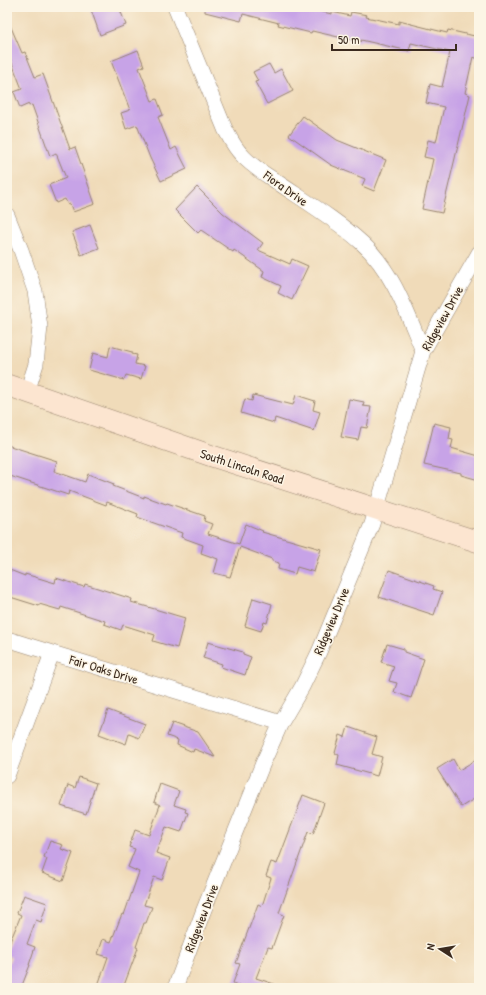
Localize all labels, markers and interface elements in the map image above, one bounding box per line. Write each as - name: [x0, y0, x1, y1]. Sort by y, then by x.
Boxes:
- scale bar: [332, 26, 456, 52]
- text: 50 m: [338, 31, 359, 48]
- street label: Fiora Drive: [259, 166, 312, 210]
- street label: Ridgeview Drive: [417, 282, 467, 354]
- street label: South Lincoln Road: [198, 444, 286, 488]
- street label: Ridgeview Drive: [309, 585, 353, 657]
- street label: Fair Oaks Drive: [66, 650, 141, 688]
- street label: Ridgeview Drive: [180, 881, 222, 955]
- north arrow: [420, 929, 460, 969]
- text: N: [423, 942, 438, 951]

